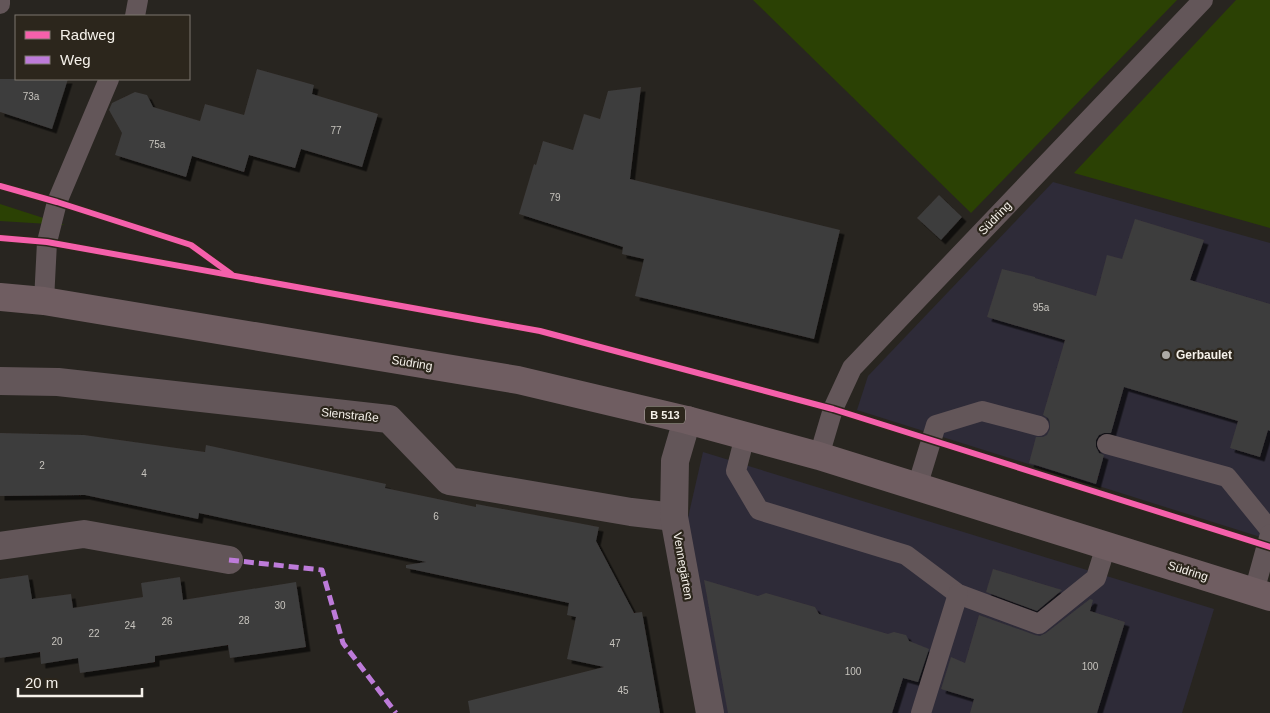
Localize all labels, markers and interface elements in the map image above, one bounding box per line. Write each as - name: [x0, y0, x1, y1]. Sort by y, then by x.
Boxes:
- legend: [15, 15, 190, 80]
- text: Radweg: [60, 26, 115, 43]
- text: Weg: [60, 51, 91, 68]
- house number: 73a: [23, 91, 40, 102]
- house number: 77: [330, 125, 342, 136]
- house number: 75a: [149, 139, 166, 150]
- house number: 79: [549, 192, 561, 203]
- street label: Südring: [976, 198, 1014, 238]
- house number: 95a: [1033, 302, 1050, 313]
- place label: Gerbaulet: [1176, 348, 1232, 362]
- marker: Gerbaulet: [1160, 349, 1172, 361]
- street label: Südring: [390, 353, 434, 373]
- street label: Sienstraße: [320, 405, 380, 425]
- road number: B 513: [645, 406, 685, 424]
- house number: 2: [39, 460, 45, 471]
- house number: 4: [141, 468, 147, 479]
- house number: 6: [433, 511, 439, 522]
- street label: Vennegärten: [670, 531, 696, 601]
- street label: Südring: [1166, 558, 1210, 584]
- house number: 30: [274, 600, 286, 611]
- house number: 28: [238, 615, 250, 626]
- house number: 26: [161, 616, 173, 627]
- house number: 24: [124, 620, 136, 631]
- house number: 22: [88, 628, 100, 639]
- house number: 20: [51, 636, 63, 647]
- house number: 47: [609, 638, 621, 649]
- house number: 100: [1082, 661, 1099, 672]
- scale bar: [18, 666, 141, 698]
- house number: 100: [845, 666, 862, 677]
- text: 20 m: [25, 674, 58, 691]
- house number: 45: [617, 685, 629, 696]

